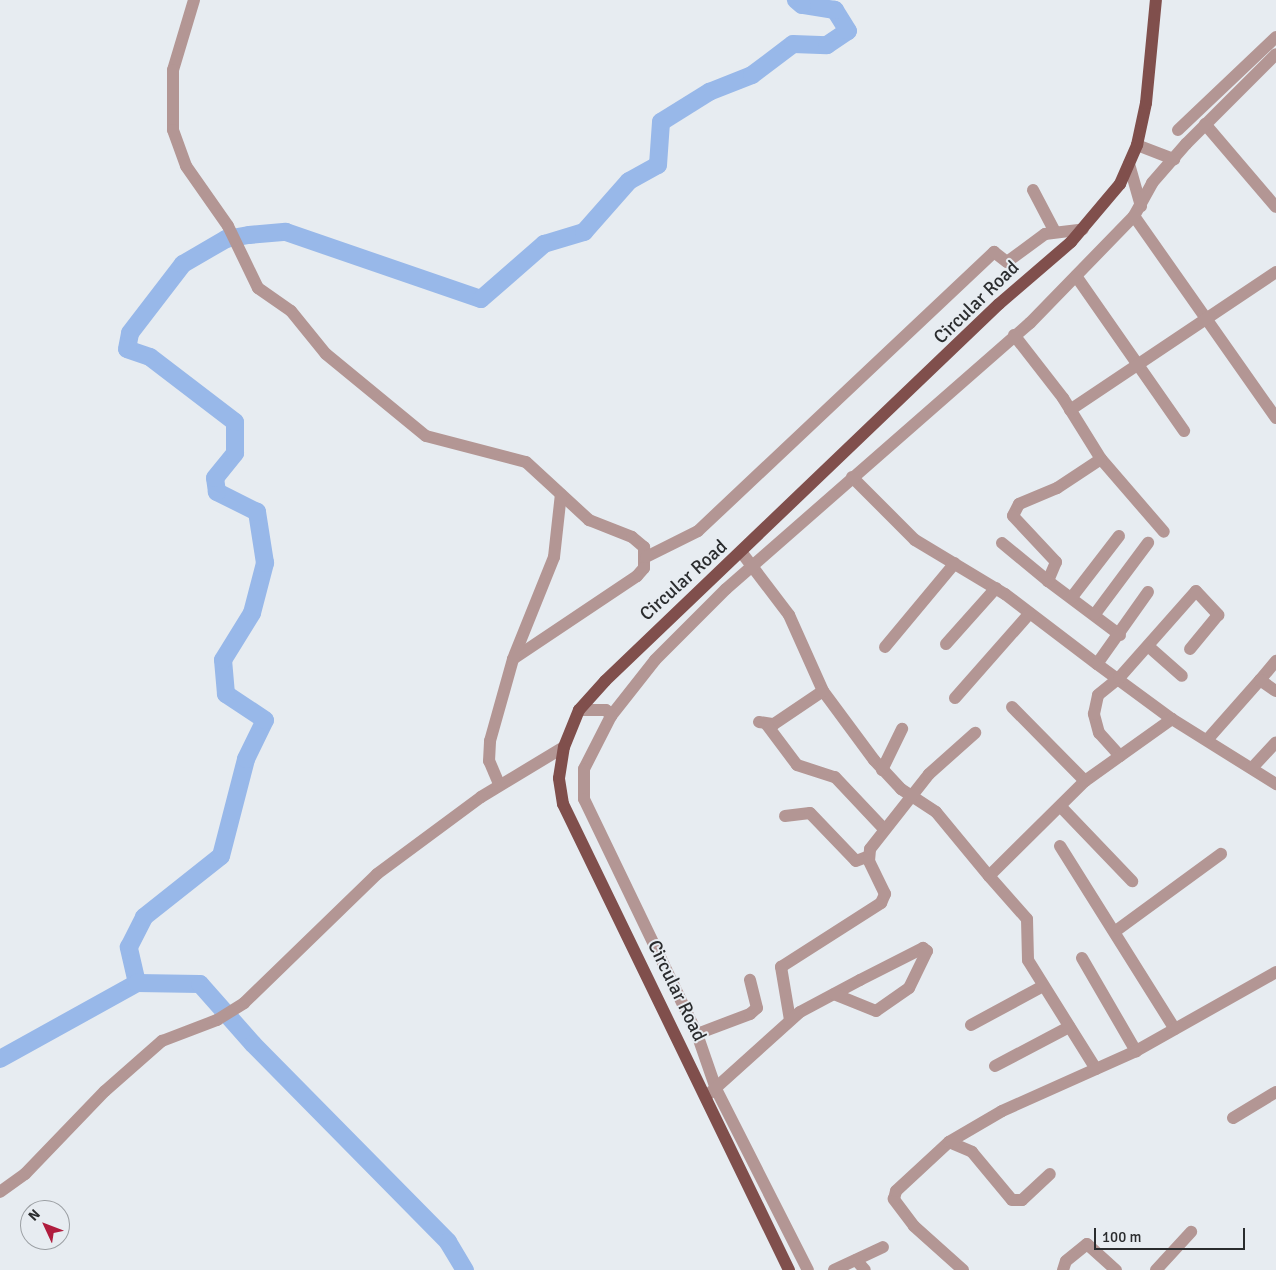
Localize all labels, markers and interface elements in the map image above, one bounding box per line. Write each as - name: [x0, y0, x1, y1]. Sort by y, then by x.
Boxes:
- street label: Circular Road: [930, 257, 1024, 349]
- street label: Circular Road: [636, 536, 732, 626]
- street label: Circular Road: [642, 937, 710, 1045]
- north arrow: [20, 1200, 70, 1250]
- text: N: [25, 1206, 44, 1224]
- scale bar: [1096, 1218, 1247, 1250]
- text: 100 m: [1102, 1228, 1142, 1246]

